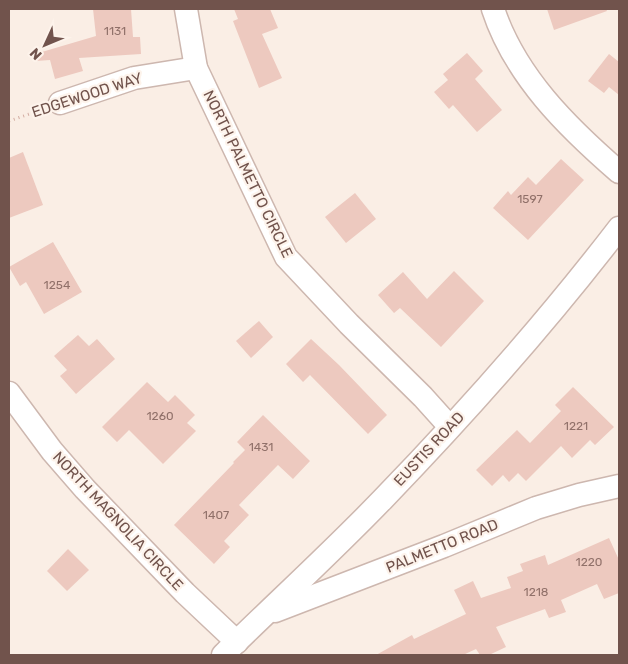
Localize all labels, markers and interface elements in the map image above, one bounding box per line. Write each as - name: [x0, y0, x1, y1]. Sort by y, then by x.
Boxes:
- north arrow: [20, 20, 70, 70]
- house number: 1131: [104, 24, 126, 38]
- text: N: [26, 44, 46, 63]
- street label: EDGEWOOD WAY: [30, 69, 145, 121]
- street label: NORTH PALMETTO CIRCLE: [200, 87, 296, 261]
- house number: 1597: [517, 192, 543, 206]
- house number: 1254: [44, 278, 71, 292]
- street label: EUSTIS ROAD: [390, 408, 468, 490]
- house number: 1260: [146, 409, 174, 423]
- house number: 1221: [564, 419, 588, 433]
- house number: 1431: [249, 440, 273, 454]
- street label: NORTH MAGNOLIA CIRCLE: [49, 448, 187, 594]
- house number: 1407: [203, 508, 229, 522]
- street label: PALMETTO ROAD: [383, 515, 501, 577]
- house number: 1220: [576, 555, 602, 569]
- house number: 1218: [524, 585, 548, 599]

